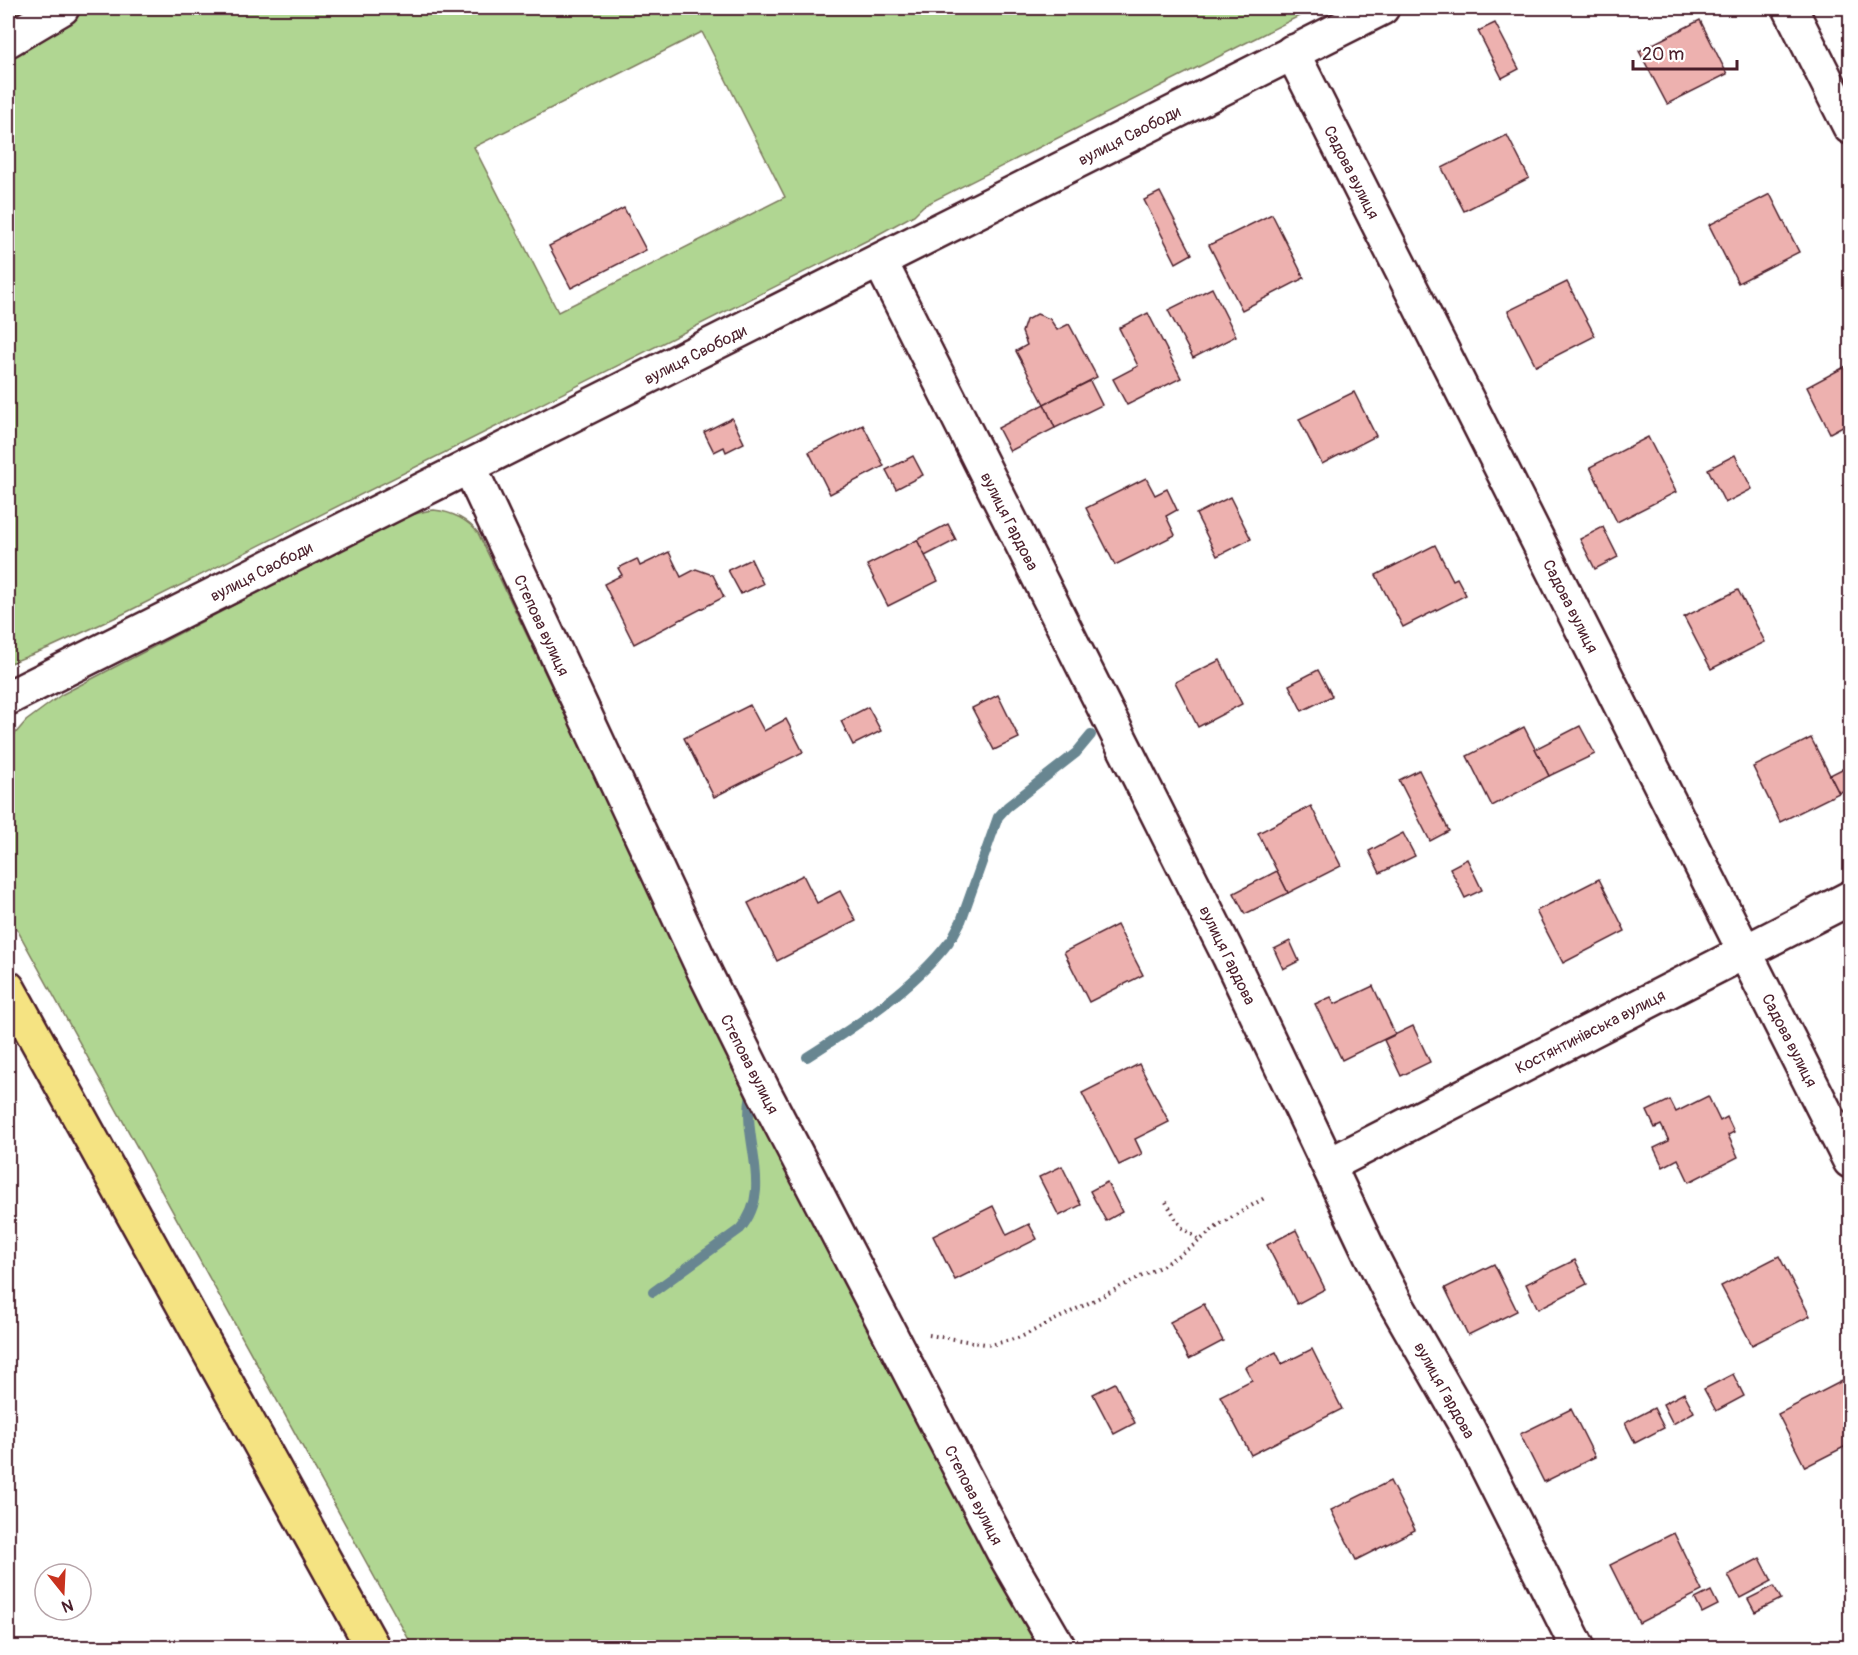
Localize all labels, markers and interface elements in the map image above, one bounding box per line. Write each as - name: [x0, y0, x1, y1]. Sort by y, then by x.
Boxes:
- scale bar: [1633, 33, 1736, 71]
- text: 20 m: [1642, 43, 1684, 66]
- street label: вулиця Свободи: [1075, 102, 1184, 170]
- street label: Садова вулиця: [1319, 122, 1383, 222]
- street label: вулиця Свободи: [641, 321, 750, 389]
- street label: вулиця Гардова: [976, 469, 1042, 574]
- street label: вулиця Свободи: [207, 538, 316, 606]
- street label: Садова вулиця: [1538, 556, 1602, 656]
- street label: Степова вулиця: [509, 572, 573, 679]
- street label: вулиця Гардова: [1195, 903, 1260, 1008]
- street label: Костянтинівська вулиця: [1512, 985, 1669, 1078]
- street label: Садова вулиця: [1757, 990, 1821, 1090]
- street label: Степова вулиця: [715, 1011, 783, 1118]
- street label: вулиця Гардова: [1409, 1339, 1479, 1442]
- street label: Степова вулиця: [939, 1442, 1007, 1549]
- north arrow: [33, 1562, 93, 1622]
- text: N: [59, 1594, 76, 1617]

